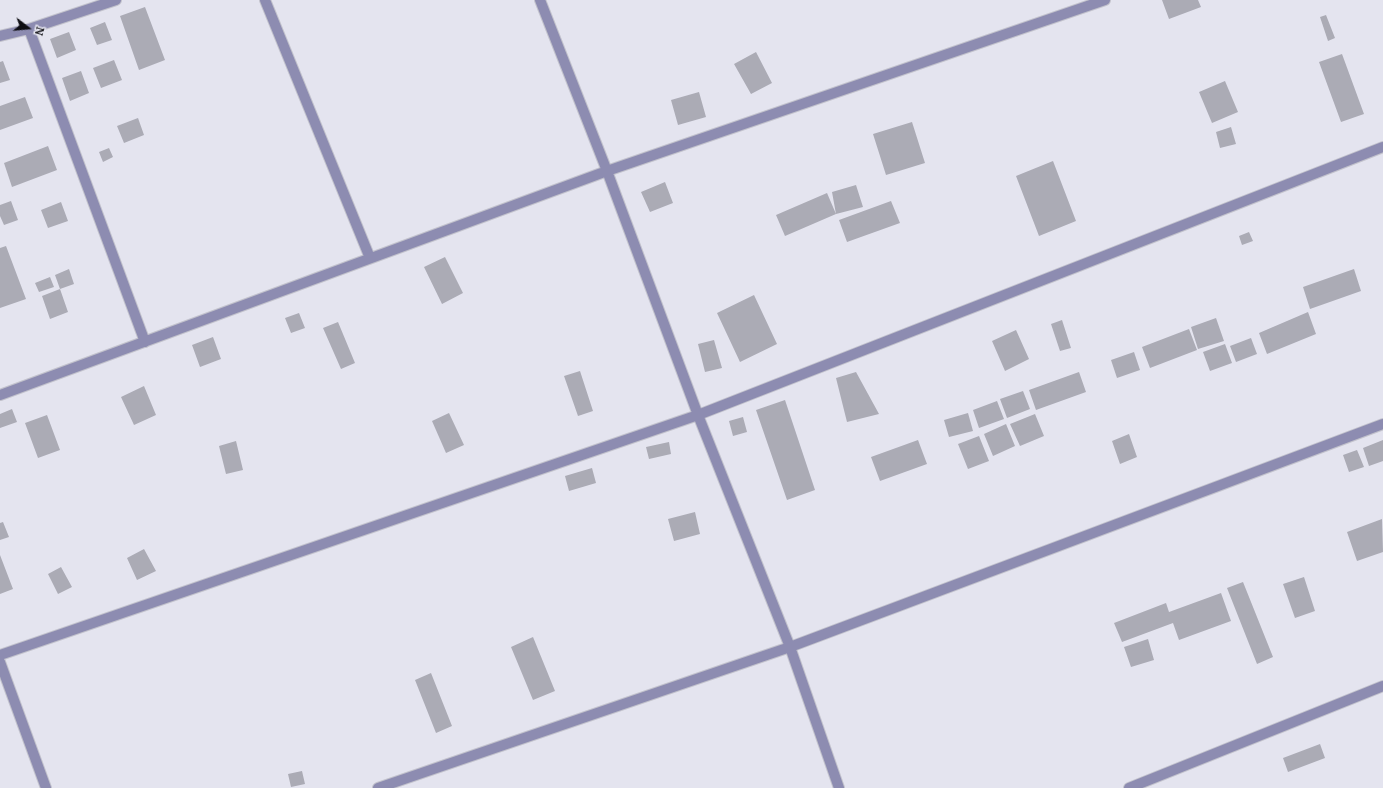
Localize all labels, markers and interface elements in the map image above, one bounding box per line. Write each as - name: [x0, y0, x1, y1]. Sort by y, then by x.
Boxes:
- north arrow: [8, 8, 48, 48]
- text: N: [32, 25, 47, 37]

